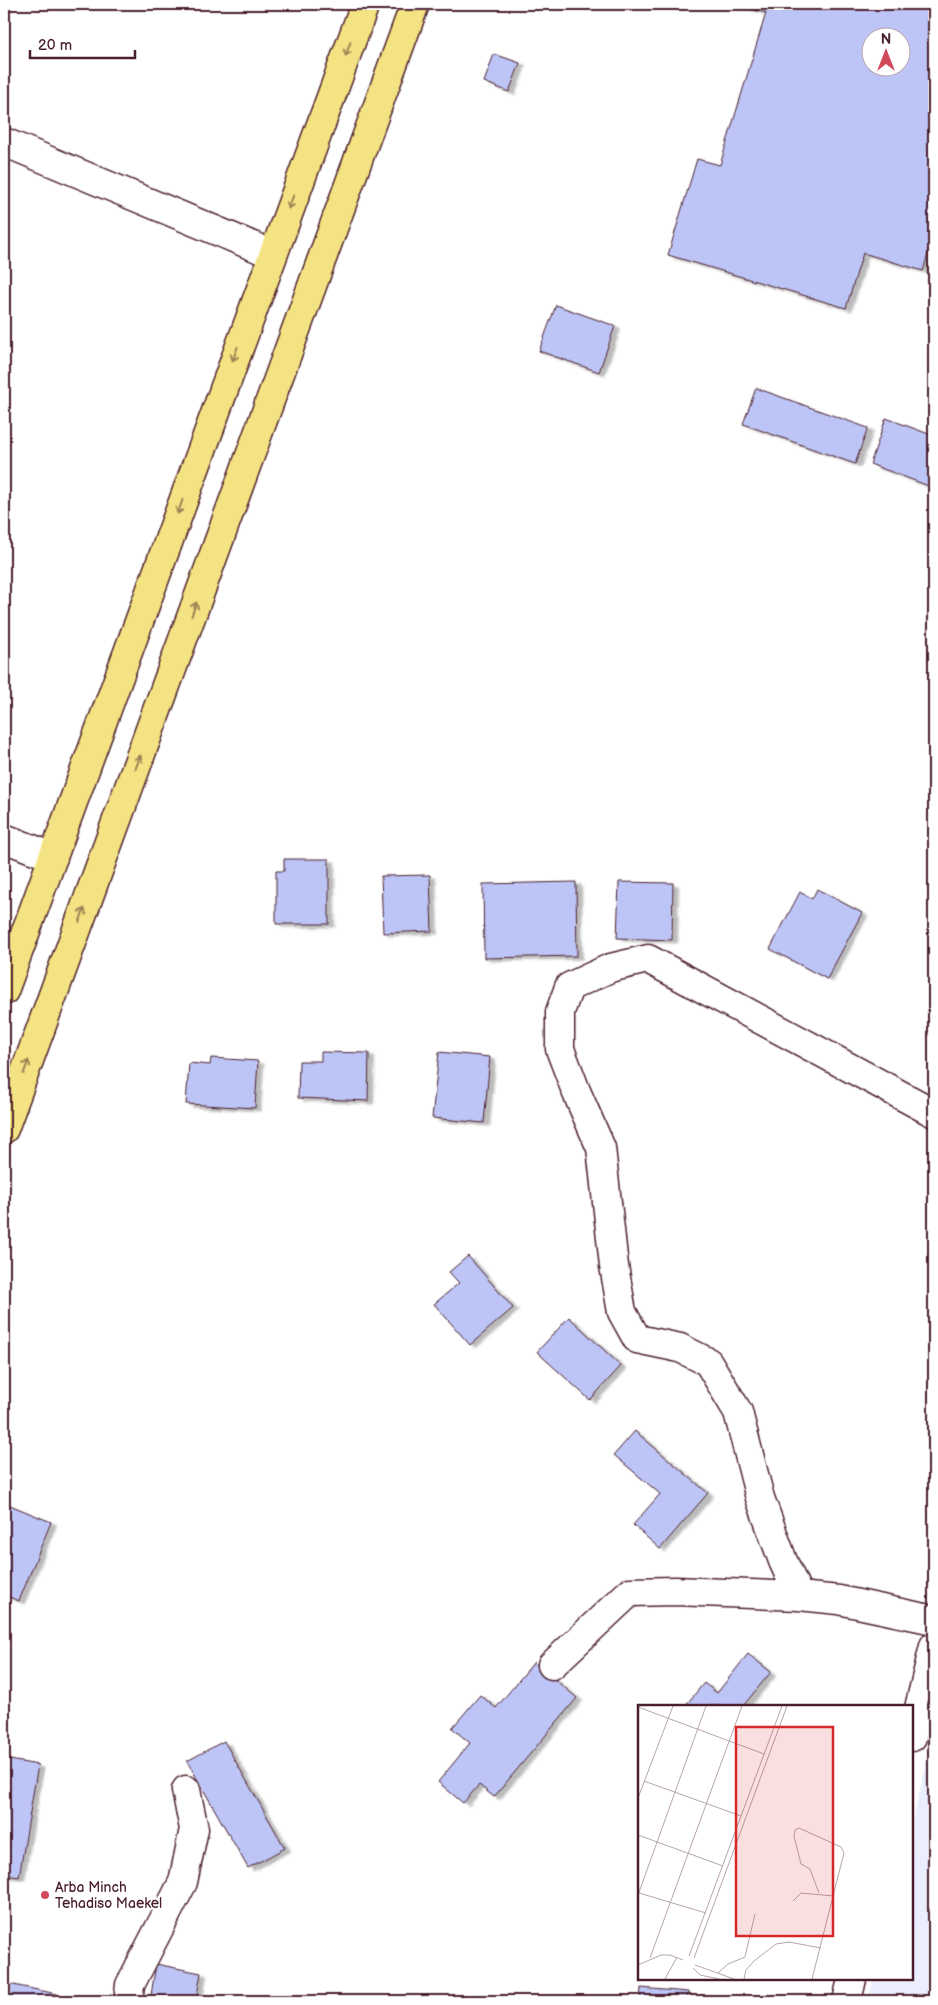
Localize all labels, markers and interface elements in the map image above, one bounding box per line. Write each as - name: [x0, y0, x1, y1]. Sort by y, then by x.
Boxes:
- scale bar: [30, 28, 135, 60]
- north arrow: [860, 28, 910, 78]
- text: N: [881, 31, 891, 48]
- text: 20 m: [38, 36, 72, 55]
- one-way arrow: [343, 41, 352, 57]
- one-way arrow: [286, 194, 295, 209]
- one-way arrow: [230, 346, 239, 362]
- one-way arrow: [175, 499, 184, 514]
- one-way arrow: [190, 602, 199, 618]
- one-way arrow: [134, 755, 143, 770]
- one-way arrow: [78, 907, 87, 923]
- one-way arrow: [22, 1060, 31, 1075]
- inset map: [638, 1705, 913, 1980]
- place label: Arba Minch Tehadiso Maekel: [55, 1879, 162, 1912]
- marker: Arba Minch Tehadiso Maekel: [39, 1889, 51, 1901]

